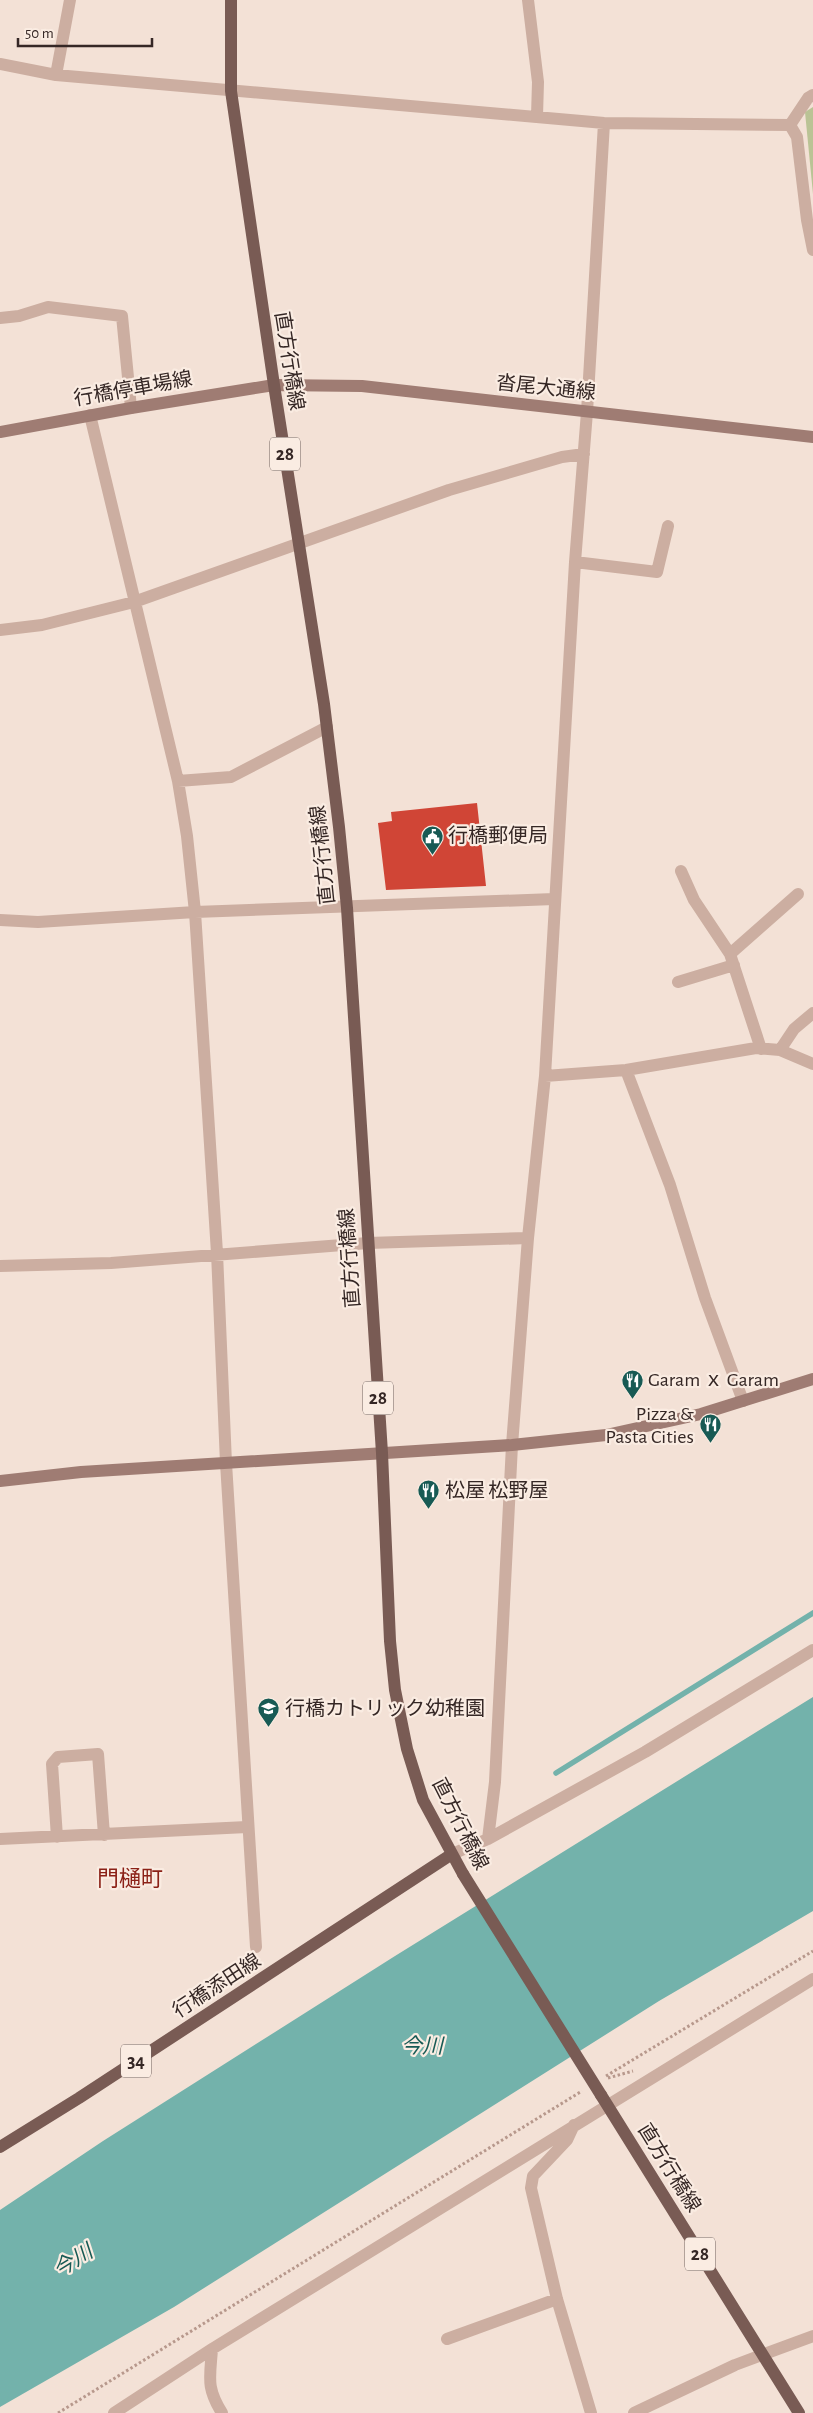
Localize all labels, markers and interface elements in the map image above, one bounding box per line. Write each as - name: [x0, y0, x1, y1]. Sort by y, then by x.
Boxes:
- scale bar: [18, 15, 151, 47]
- text: 50 m: [25, 26, 54, 41]
- street label: 直方行橋線: [271, 310, 309, 412]
- street label: 行橋停車場線: [72, 367, 194, 409]
- street label: 沓尾大通線: [495, 371, 597, 403]
- road number: 28: [270, 438, 300, 470]
- street label: 直方行橋線: [306, 804, 338, 906]
- public building icon: 行橋郵便局: [420, 824, 444, 855]
- place label: 行橋郵便局: [448, 825, 548, 846]
- street label: 直方行橋線: [335, 1207, 363, 1309]
- restaurant icon: Garam ｘ Garam: [620, 1368, 644, 1399]
- place label: Garam ｘ Garam: [648, 1370, 779, 1390]
- road number: 28: [363, 1382, 393, 1415]
- place label: Pizza & Pasta Cities: [605, 1404, 694, 1447]
- restaurant icon: Pizza & Pasta Cities: [698, 1413, 722, 1444]
- restaurant icon: 松屋 松野屋: [417, 1479, 441, 1510]
- place label: 松屋 松野屋: [445, 1480, 548, 1501]
- school or university icon: 行橋カトリック幼稚園: [257, 1697, 281, 1728]
- place label: 行橋カトリック幼稚園: [285, 1698, 485, 1719]
- street label: 直方行橋線: [428, 1774, 493, 1873]
- district label: 門樋町: [97, 1867, 163, 1890]
- street label: 行橋添田線: [169, 1949, 264, 2022]
- water label: 今川: [401, 2035, 445, 2057]
- road number: 34: [121, 2044, 151, 2078]
- street label: 直方行橋線: [634, 2119, 706, 2216]
- road number: 28: [685, 2238, 715, 2270]
- water label: 今川: [49, 2239, 98, 2281]

